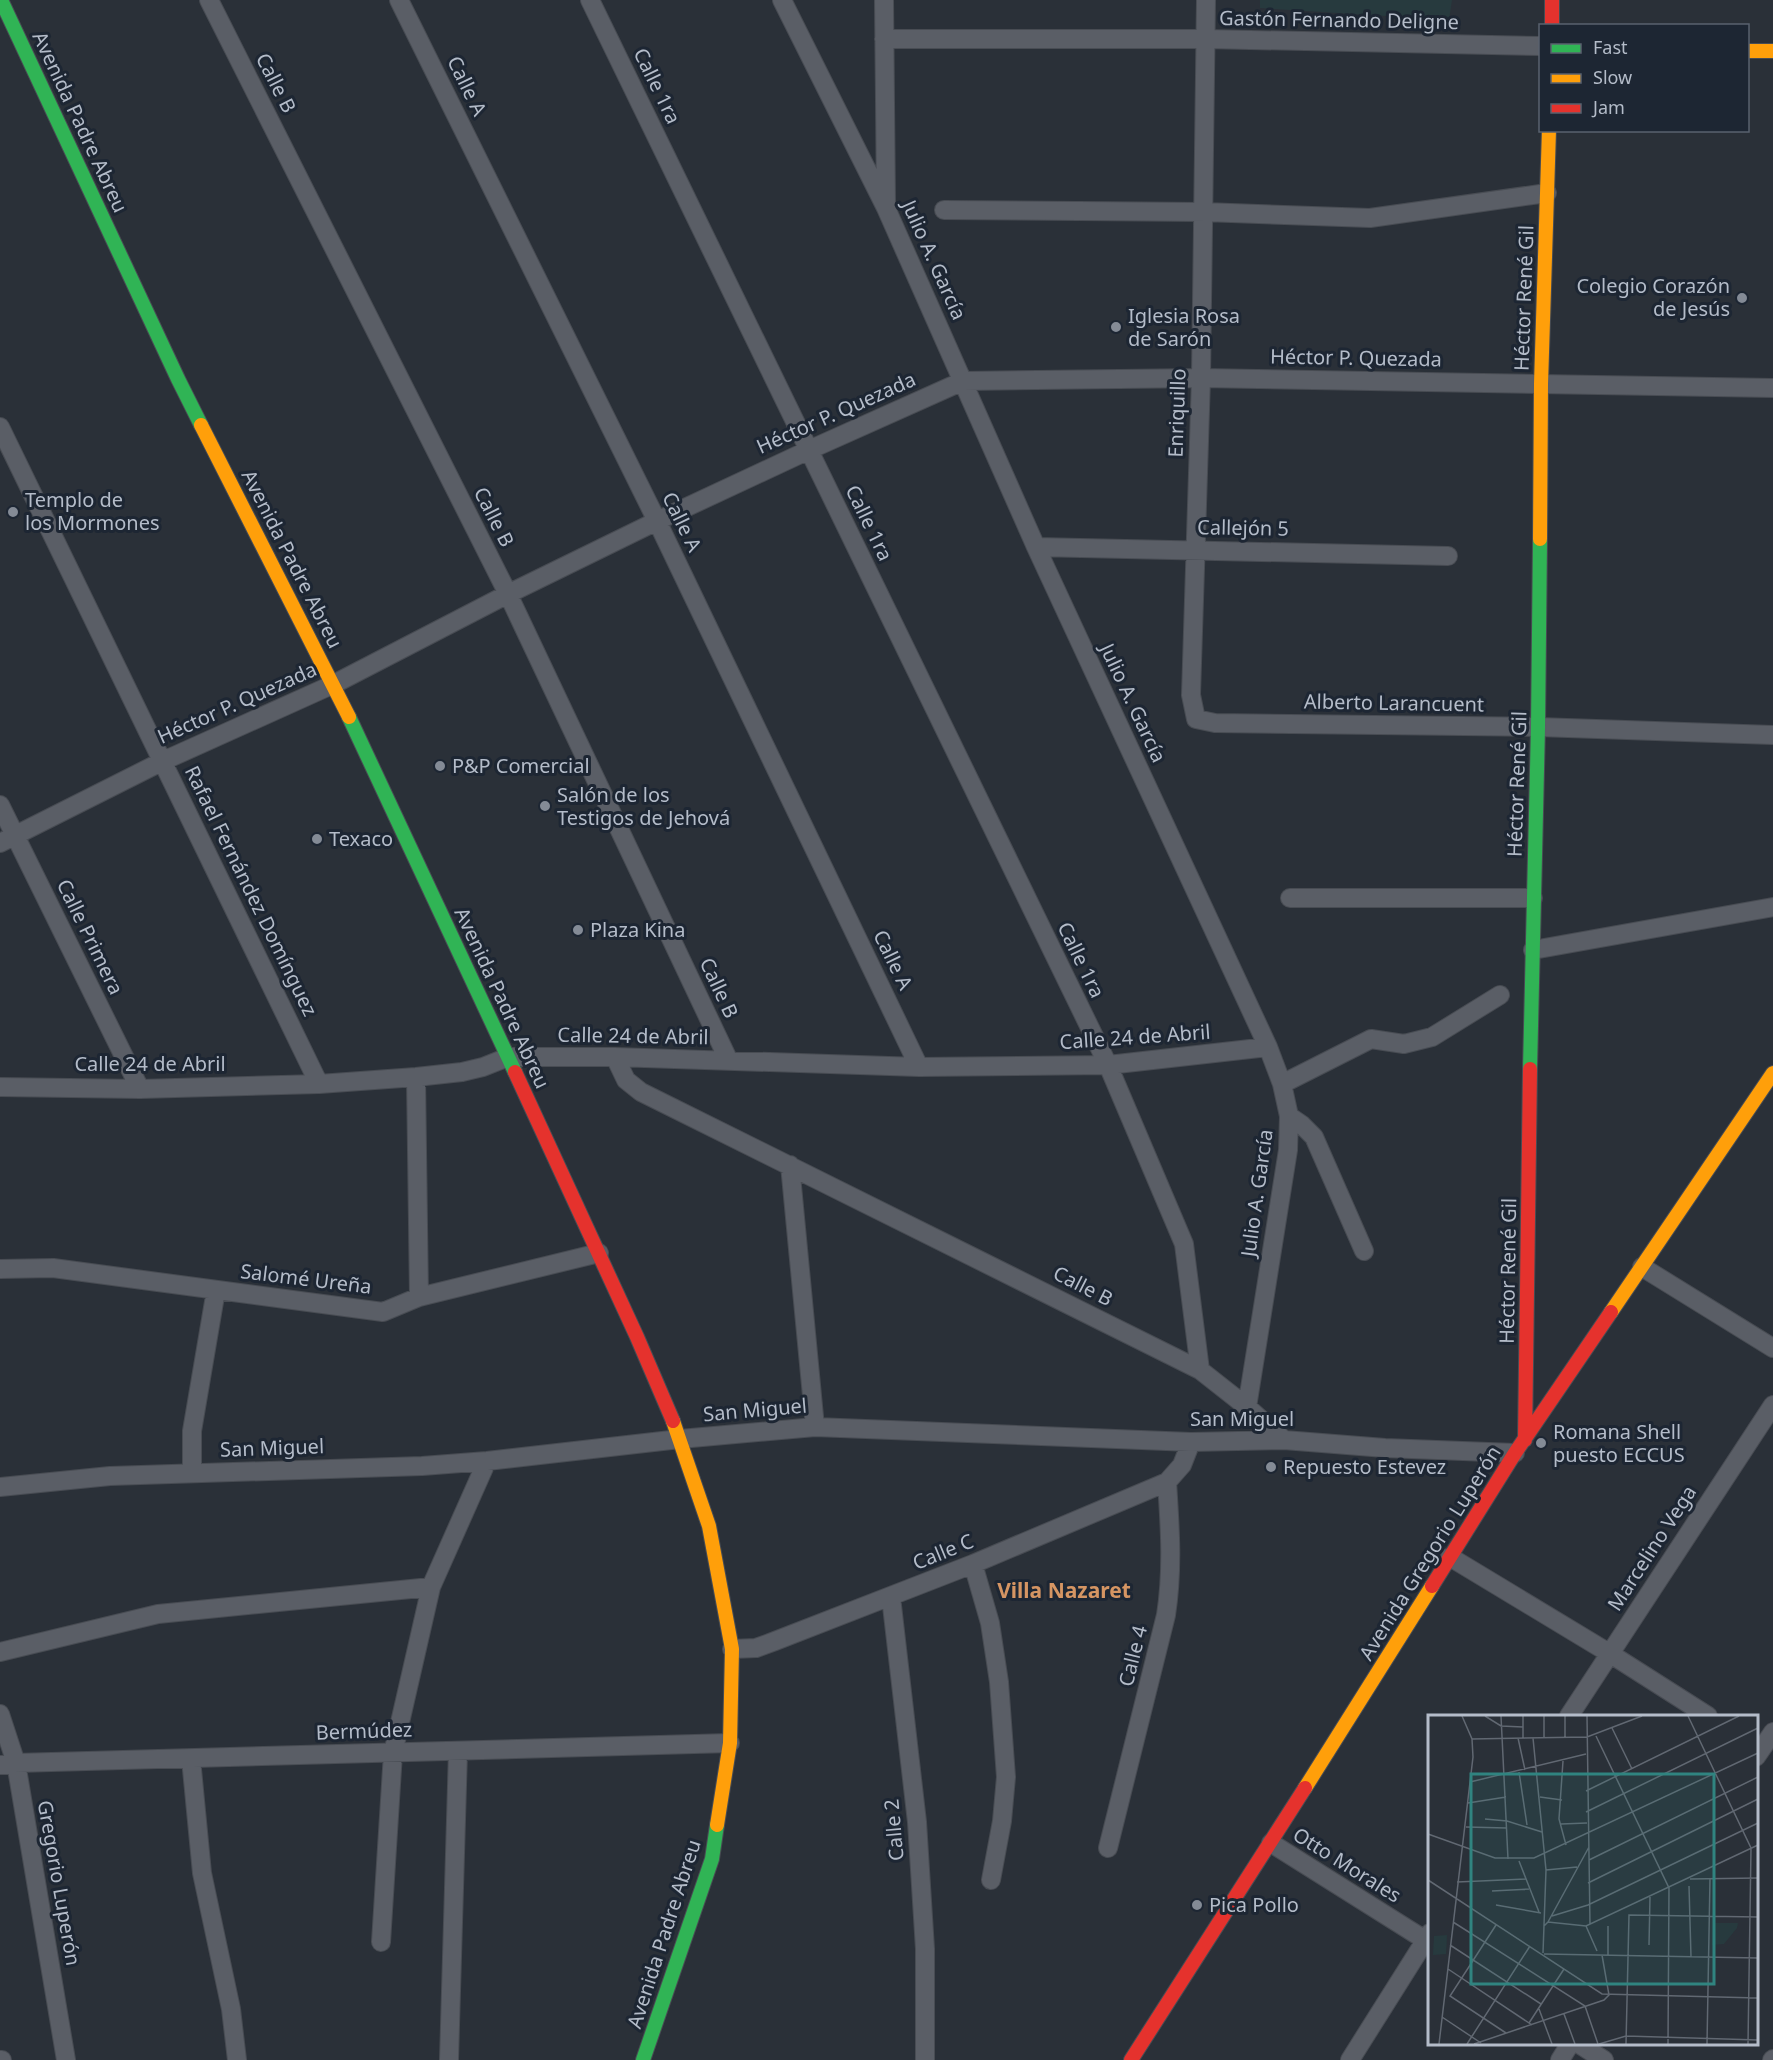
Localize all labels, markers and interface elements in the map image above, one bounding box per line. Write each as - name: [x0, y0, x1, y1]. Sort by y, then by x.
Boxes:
- street label: Gastón Fernando Deligne: [1219, 4, 1459, 35]
- legend: [1539, 24, 1749, 132]
- street label: Avenida Padre Abreu: [27, 27, 134, 217]
- text: Fast: [1593, 35, 1628, 59]
- street label: Calle 1ra: [628, 43, 687, 128]
- street label: Calle B: [250, 48, 303, 117]
- street label: Calle A: [441, 51, 494, 120]
- text: Slow: [1593, 65, 1632, 89]
- text: Jam: [1591, 95, 1625, 119]
- street label: Julio A. García: [895, 194, 973, 324]
- street label: Héctor René Gil: [1507, 225, 1540, 371]
- place label: Colegio Corazón de Jesús: [1576, 272, 1730, 322]
- marker: Colegio Corazón de Jesús: [1735, 291, 1749, 305]
- place label: Iglesia Rosa de Sarón: [1128, 302, 1240, 352]
- marker: Iglesia Rosa de Sarón: [1109, 320, 1123, 334]
- street label: Héctor P. Quezada: [1270, 343, 1442, 372]
- street label: Héctor P. Quezada: [752, 365, 920, 460]
- street label: Enriquillo: [1161, 368, 1192, 458]
- street label: Avenida Padre Abreu: [236, 465, 349, 653]
- street label: Calle 1ra: [840, 480, 899, 565]
- street label: Calle B: [468, 482, 521, 551]
- place label: Templo de los Mormones: [25, 486, 160, 536]
- street label: Calle A: [656, 487, 709, 556]
- marker: Templo de los Mormones: [6, 505, 20, 519]
- street label: Callejón 5: [1197, 513, 1289, 542]
- street label: Julio A. García: [1093, 637, 1173, 767]
- street label: Héctor P. Quezada: [153, 655, 321, 750]
- street label: Alberto Larancuent: [1304, 687, 1484, 718]
- street label: Héctor René Gil: [1500, 711, 1533, 857]
- place label: P&P Comercial: [452, 752, 590, 779]
- marker: P&P Comercial: [433, 759, 447, 773]
- street label: Rafael Fernández Domínguez: [179, 761, 324, 1020]
- place label: Salón de los Testigos de Jehová: [557, 781, 730, 831]
- marker: Salón de los Testigos de Jehová: [538, 799, 552, 813]
- place label: Texaco: [329, 825, 393, 852]
- marker: Texaco: [310, 832, 324, 846]
- street label: Calle Primera: [51, 875, 130, 999]
- street label: Avenida Padre Abreu: [449, 903, 556, 1093]
- place label: Plaza Kina: [590, 916, 685, 943]
- street label: Calle 1ra: [1052, 917, 1111, 1002]
- marker: Plaza Kina: [571, 923, 585, 937]
- street label: Calle A: [867, 925, 920, 994]
- street label: Calle B: [694, 953, 745, 1022]
- street label: Calle 24 de Abril: [1059, 1018, 1211, 1055]
- street label: Calle 24 de Abril: [557, 1021, 709, 1050]
- street label: Calle 24 de Abril: [74, 1050, 226, 1077]
- street label: Julio A. García: [1234, 1127, 1279, 1260]
- street label: Héctor René Gil: [1493, 1198, 1522, 1344]
- street label: Salomé Ureña: [239, 1257, 373, 1300]
- street label: Calle B: [1049, 1259, 1118, 1312]
- street label: San Miguel: [702, 1392, 808, 1427]
- street label: San Miguel: [1190, 1405, 1294, 1432]
- place label: Romana Shell puesto ECCUS: [1553, 1418, 1685, 1468]
- street label: San Miguel: [219, 1432, 325, 1463]
- marker: Romana Shell puesto ECCUS: [1534, 1436, 1548, 1450]
- street label: Avenida Gregorio Luperón: [1352, 1440, 1507, 1665]
- place label: Repuesto Estevez: [1283, 1453, 1446, 1480]
- marker: Repuesto Estevez: [1264, 1460, 1278, 1474]
- street label: Marcelino Vega: [1601, 1480, 1702, 1616]
- street label: Calle C: [908, 1527, 978, 1576]
- district label: Villa Nazaret: [997, 1576, 1131, 1604]
- street label: Calle 4: [1112, 1622, 1153, 1689]
- street label: Bermúdez: [315, 1715, 413, 1746]
- inset map: [1428, 1715, 1758, 2045]
- street label: Gregorio Luperón: [32, 1798, 87, 1968]
- street label: Calle 2: [877, 1798, 910, 1862]
- street label: Otto Morales: [1288, 1821, 1406, 1909]
- street label: Avenida Padre Abreu: [620, 1836, 707, 2032]
- place label: Pica Pollo: [1209, 1891, 1299, 1918]
- marker: Pica Pollo: [1190, 1898, 1204, 1912]

